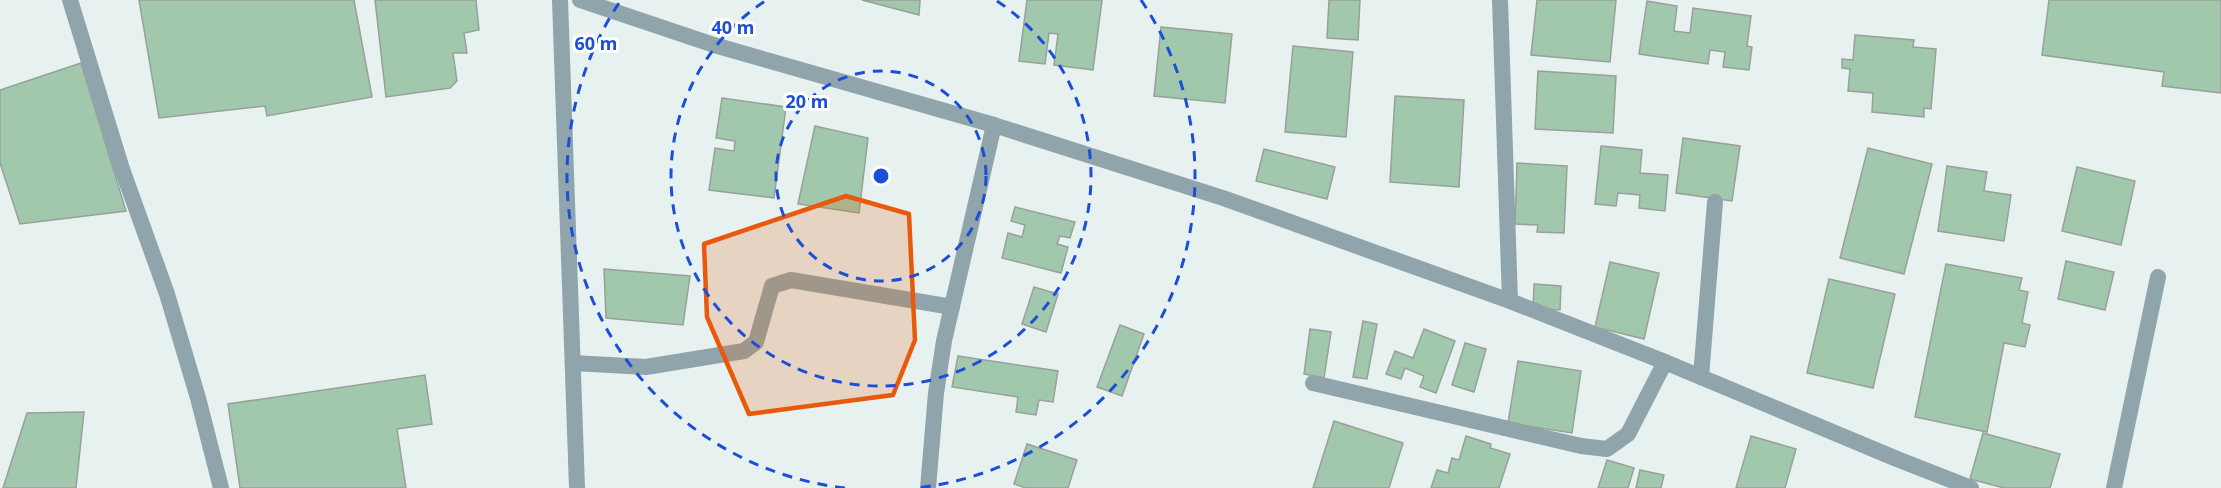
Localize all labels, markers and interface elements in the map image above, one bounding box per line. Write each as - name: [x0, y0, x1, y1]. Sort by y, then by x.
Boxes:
- text: 40 m: [712, 15, 754, 39]
- text: 60 m: [575, 31, 617, 55]
- text: 20 m: [786, 89, 828, 113]
- centre of rings: [871, 166, 891, 186]

